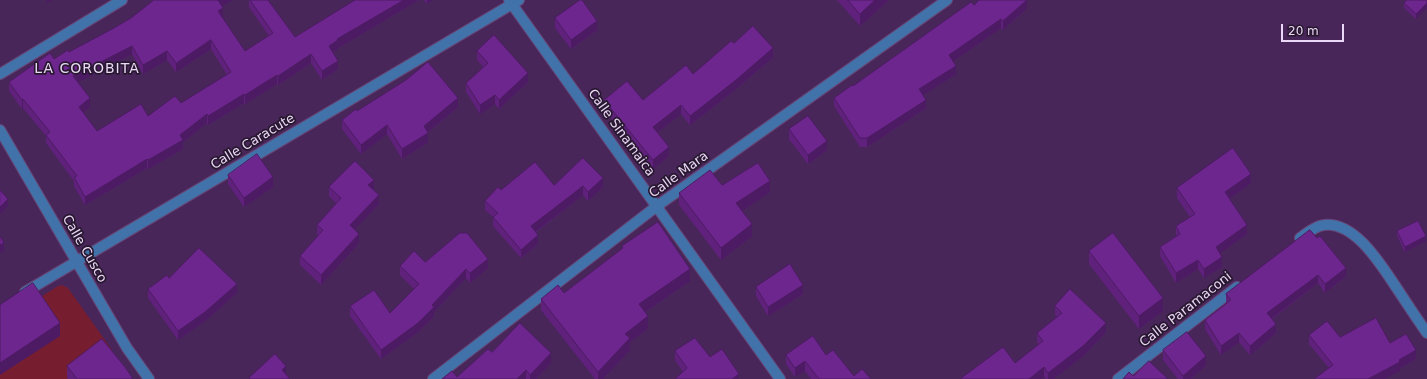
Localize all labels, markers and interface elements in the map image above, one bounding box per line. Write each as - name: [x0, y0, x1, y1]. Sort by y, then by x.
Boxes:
- scale bar: [1283, 16, 1346, 42]
- text: 20 m: [1288, 24, 1319, 38]
- district label: LA COROBITA: [34, 61, 140, 77]
- street label: Calle Sinamaica: [584, 86, 658, 180]
- street label: Calle Caracute: [208, 111, 298, 173]
- street label: Calle Mara: [647, 148, 711, 202]
- street label: Calle Cusco: [58, 212, 110, 286]
- street label: Calle Paramaconi: [1137, 269, 1235, 351]

